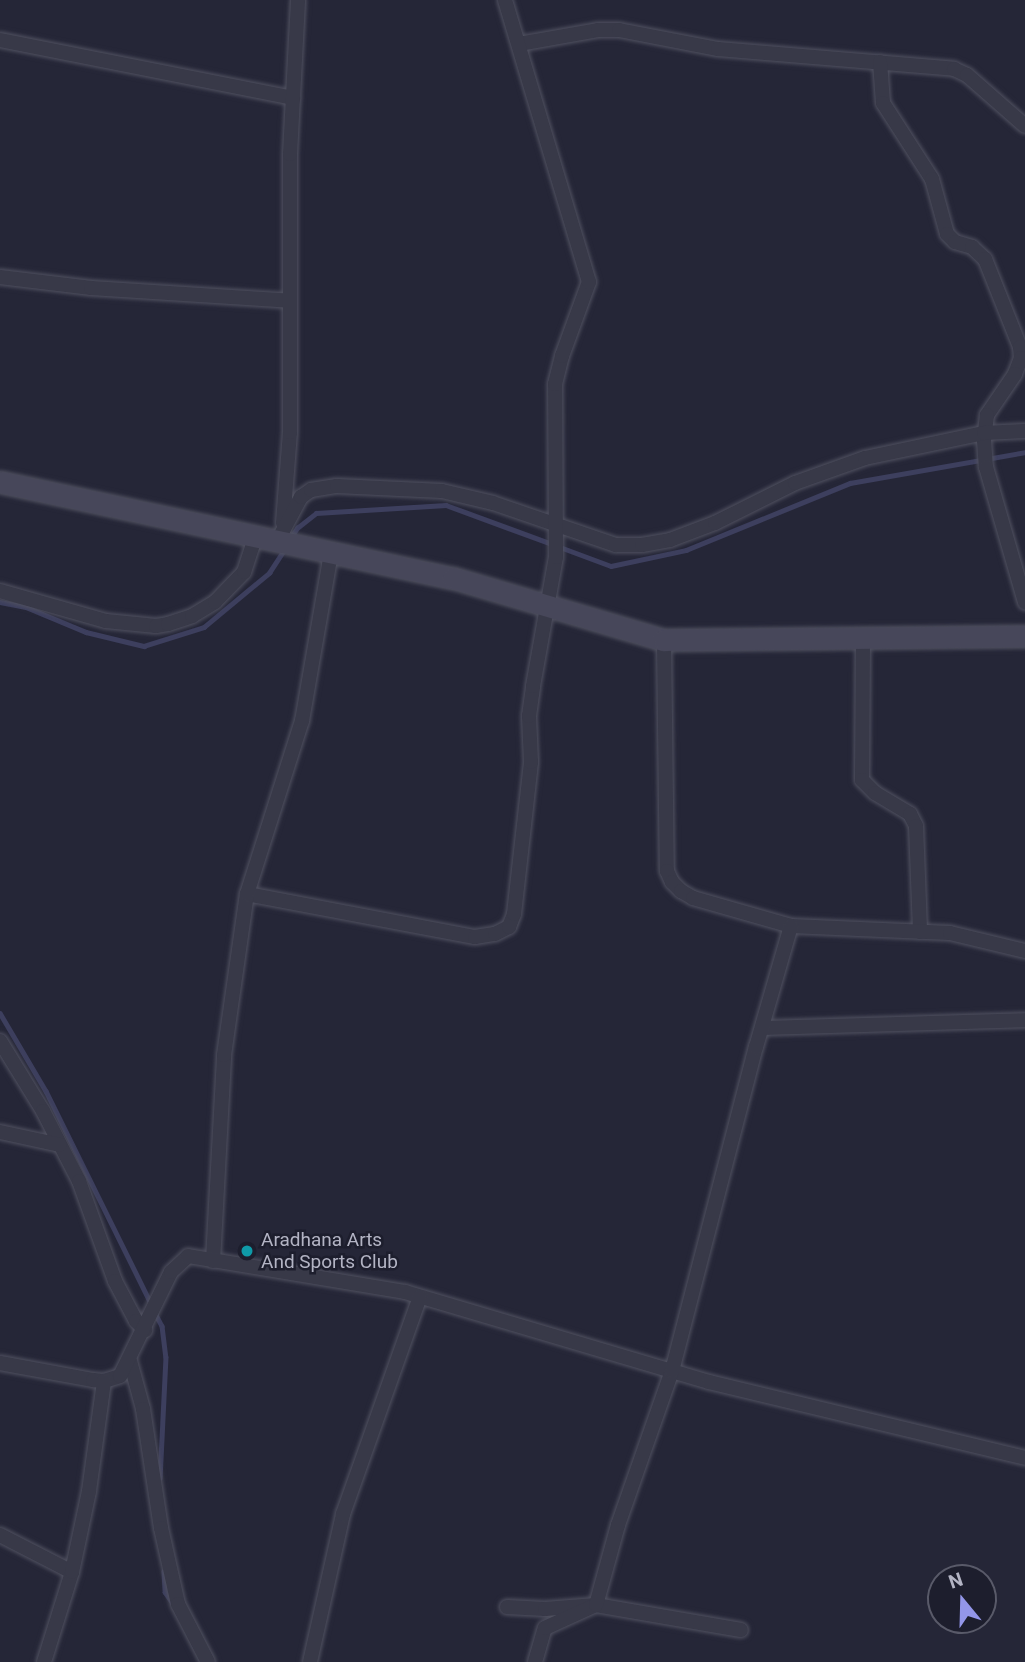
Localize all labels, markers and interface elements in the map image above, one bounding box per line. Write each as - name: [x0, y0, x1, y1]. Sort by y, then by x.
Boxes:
- place label: Aradhana Arts And Sports Club: [261, 1229, 398, 1273]
- marker: Aradhana Arts And Sports Club: [239, 1243, 255, 1259]
- north arrow: [927, 1564, 997, 1634]
- text: N: [946, 1568, 966, 1594]

